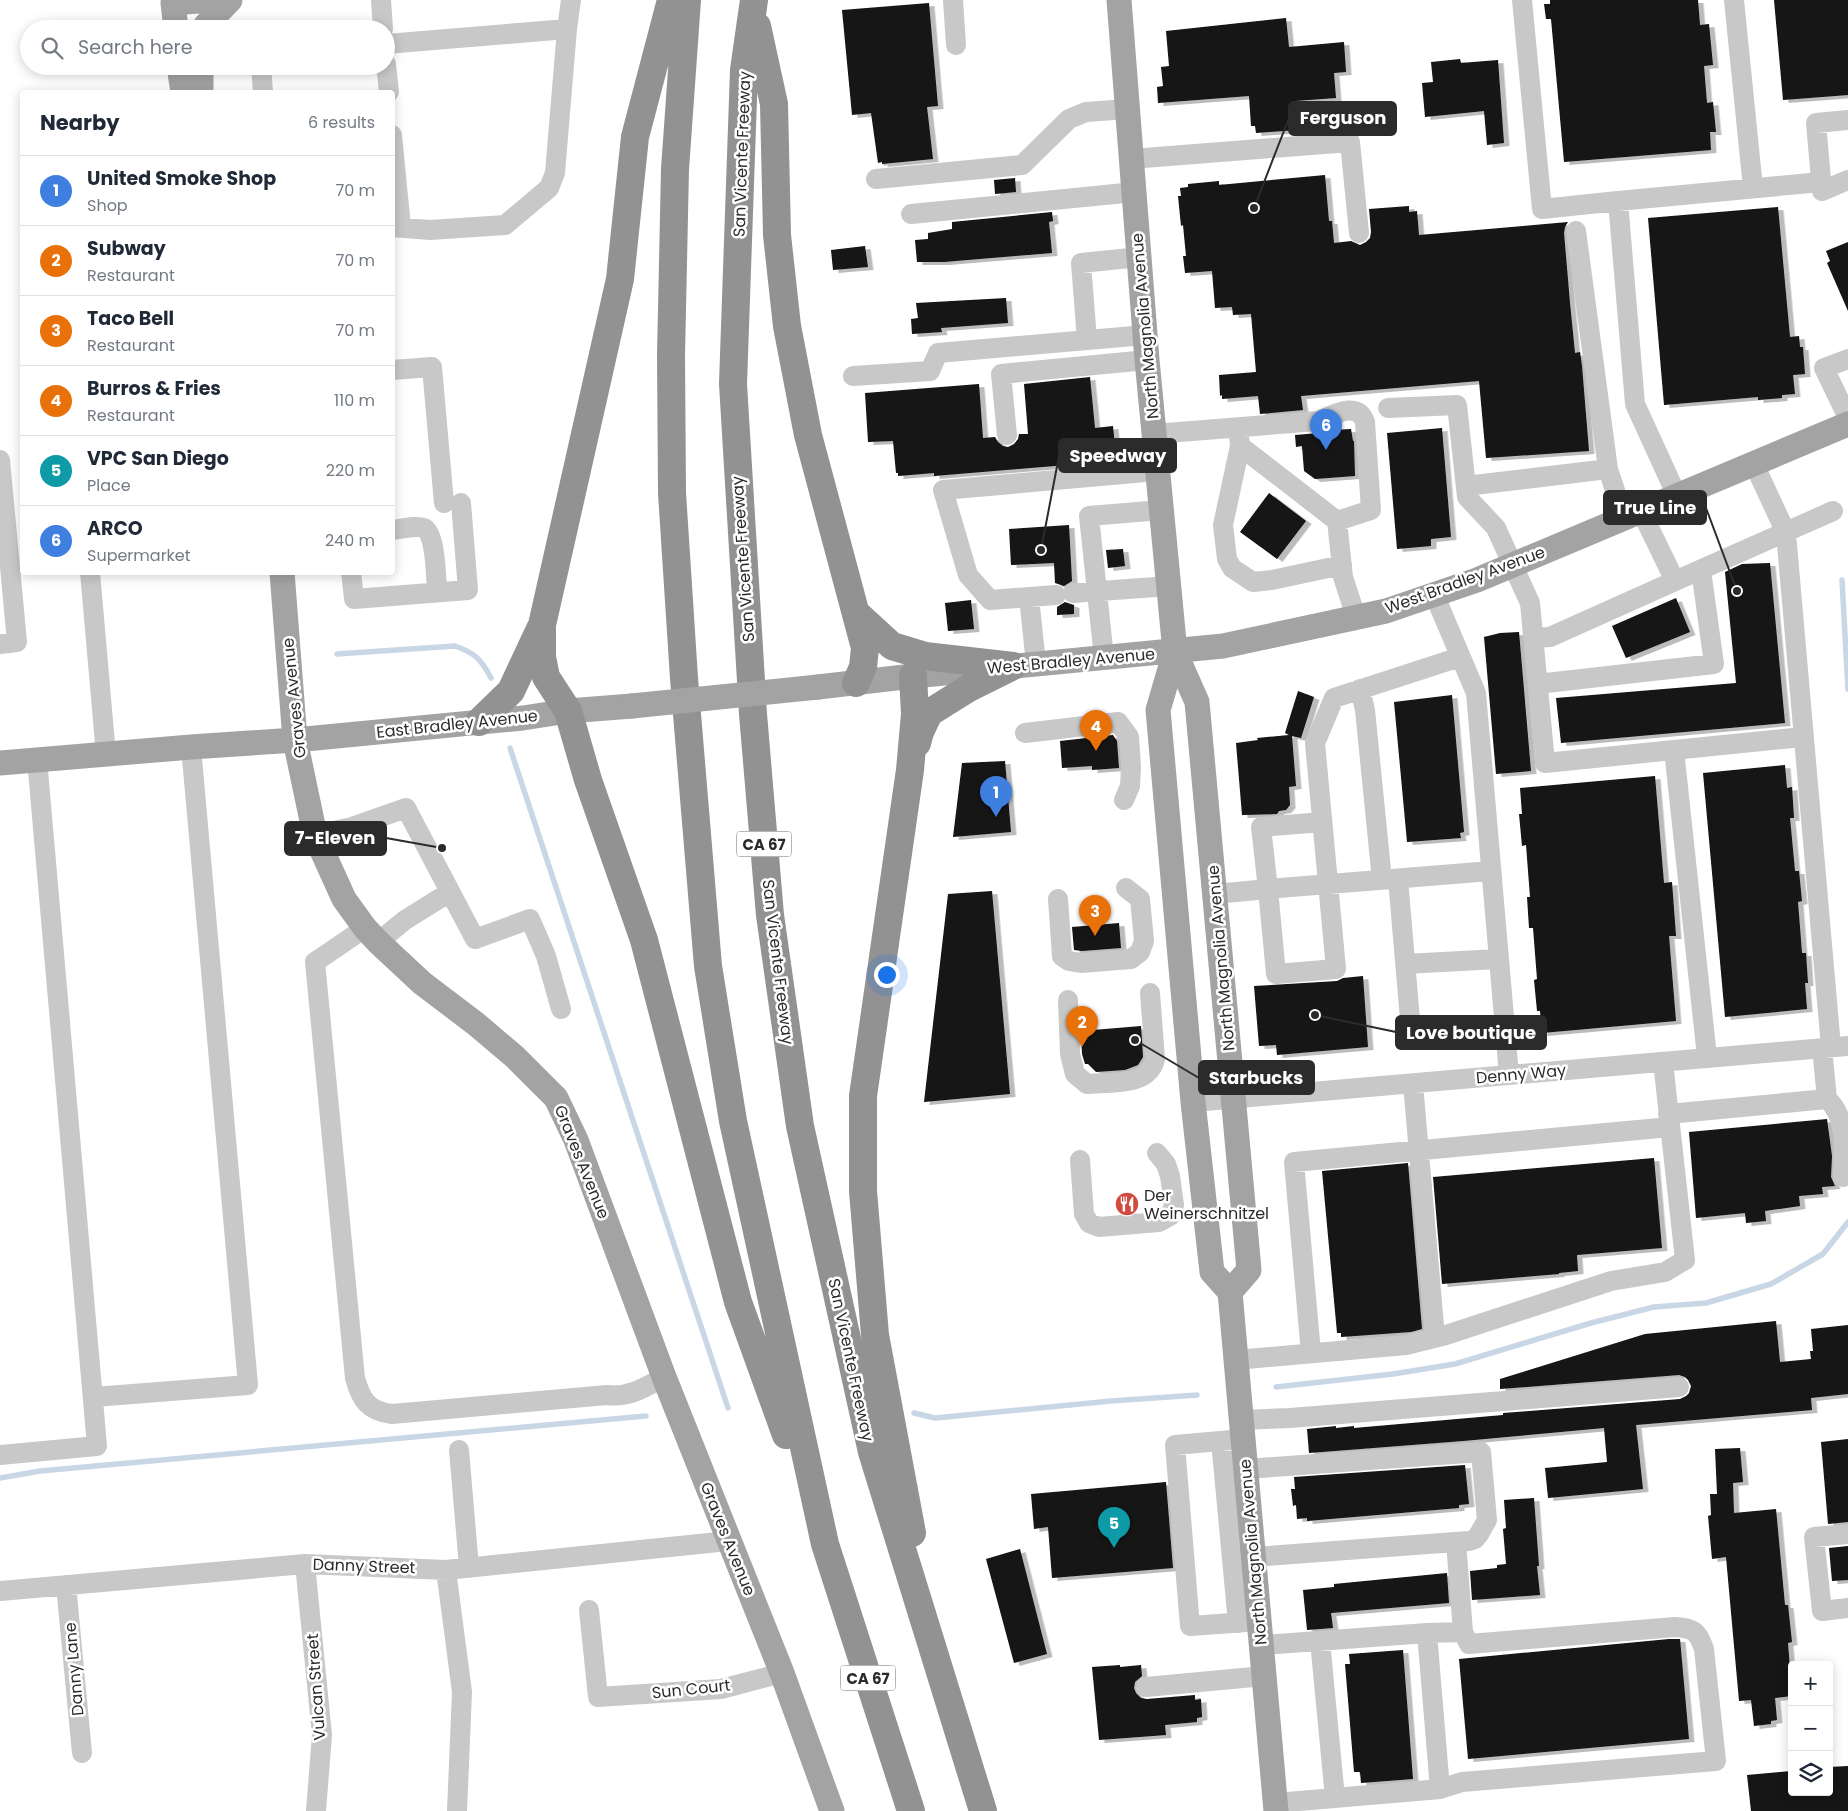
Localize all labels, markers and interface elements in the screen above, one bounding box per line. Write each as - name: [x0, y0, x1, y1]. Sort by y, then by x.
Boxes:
- search box: [20, 20, 395, 75]
- icon: search: [38, 34, 66, 62]
- text: Search here: [78, 34, 192, 61]
- street label: San Vicente Freeway: [728, 71, 756, 237]
- callout: Ferguson: [1289, 102, 1396, 135]
- text: Ferguson: [1300, 105, 1386, 130]
- text: Nearby: [40, 108, 120, 137]
- text: 6 results: [308, 111, 375, 134]
- text: United Smoke Shop: [87, 165, 276, 192]
- text: 1: [53, 179, 59, 202]
- text: 70 m: [335, 179, 375, 202]
- text: Shop: [87, 194, 128, 217]
- street label: North Magnolia Avenue: [1125, 232, 1165, 420]
- text: Subway: [87, 235, 166, 262]
- text: 2: [51, 249, 61, 272]
- text: 70 m: [335, 249, 375, 272]
- text: Restaurant: [87, 264, 175, 287]
- text: Taco Bell: [87, 305, 174, 332]
- text: 3: [51, 319, 61, 342]
- text: 70 m: [335, 319, 375, 342]
- text: Restaurant: [87, 334, 175, 357]
- text: Burros & Fries: [87, 375, 221, 402]
- text: 4: [51, 389, 61, 412]
- text: 110 m: [334, 389, 375, 412]
- text: Restaurant: [87, 404, 175, 427]
- pin: 6: [1310, 409, 1342, 450]
- callout: Speedway: [1059, 439, 1176, 472]
- text: Speedway: [1070, 443, 1167, 468]
- text: VPC San Diego: [87, 445, 229, 472]
- text: 5: [51, 459, 61, 482]
- text: 220 m: [326, 459, 375, 482]
- text: Place: [87, 474, 131, 497]
- street label: San Vicente Freeway: [726, 475, 760, 643]
- callout: True Line: [1604, 491, 1706, 524]
- text: True Line: [1614, 495, 1696, 520]
- text: ARCO: [87, 515, 143, 542]
- text: 6: [51, 529, 61, 552]
- text: 240 m: [325, 529, 375, 552]
- street label: West Bradley Avenue: [1382, 540, 1548, 620]
- text: Supermarket: [87, 544, 191, 567]
- street label: Graves Avenue: [276, 637, 312, 759]
- street label: West Bradley Avenue: [986, 642, 1156, 680]
- street label: East Bradley Avenue: [375, 704, 539, 744]
- pin: 4: [1080, 710, 1112, 751]
- pin: 1: [980, 776, 1012, 817]
- callout: 7-Eleven: [285, 822, 386, 855]
- text: 7-Eleven: [295, 825, 375, 850]
- road number: CA 67: [736, 832, 792, 856]
- street label: North Magnolia Avenue: [1201, 864, 1241, 1052]
- street label: San Vicente Freeway: [756, 878, 800, 1046]
- pin: 3: [1079, 895, 1111, 936]
- your location: [874, 962, 900, 988]
- pin: 2: [1066, 1006, 1098, 1047]
- callout: Love boutique: [1396, 1016, 1546, 1049]
- text: Love boutique: [1406, 1020, 1536, 1045]
- street label: Denny Way: [1475, 1059, 1567, 1089]
- callout: Starbucks: [1199, 1061, 1314, 1094]
- text: Starbucks: [1209, 1065, 1303, 1090]
- street label: Graves Avenue: [549, 1102, 615, 1222]
- place label: Der Weinerschnitzel: [1144, 1184, 1269, 1225]
- restaurant icon: Der Weinerschnitzel: [1114, 1191, 1140, 1217]
- street label: San Vicente Freeway: [822, 1276, 880, 1444]
- street label: North Magnolia Avenue: [1233, 1458, 1273, 1646]
- street label: Graves Avenue: [695, 1479, 761, 1599]
- pin: 5: [1098, 1507, 1130, 1548]
- street label: Danny Street: [312, 1553, 416, 1579]
- street label: Danny Lane: [58, 1621, 90, 1717]
- street label: Vulcan Street: [301, 1633, 331, 1741]
- map controls: [1788, 1661, 1833, 1796]
- button: +: [1788, 1661, 1833, 1706]
- road number: CA 67: [840, 1666, 896, 1690]
- street label: Sun Court: [651, 1673, 732, 1705]
- button: −: [1788, 1706, 1833, 1751]
- button: layers: [1788, 1751, 1833, 1796]

